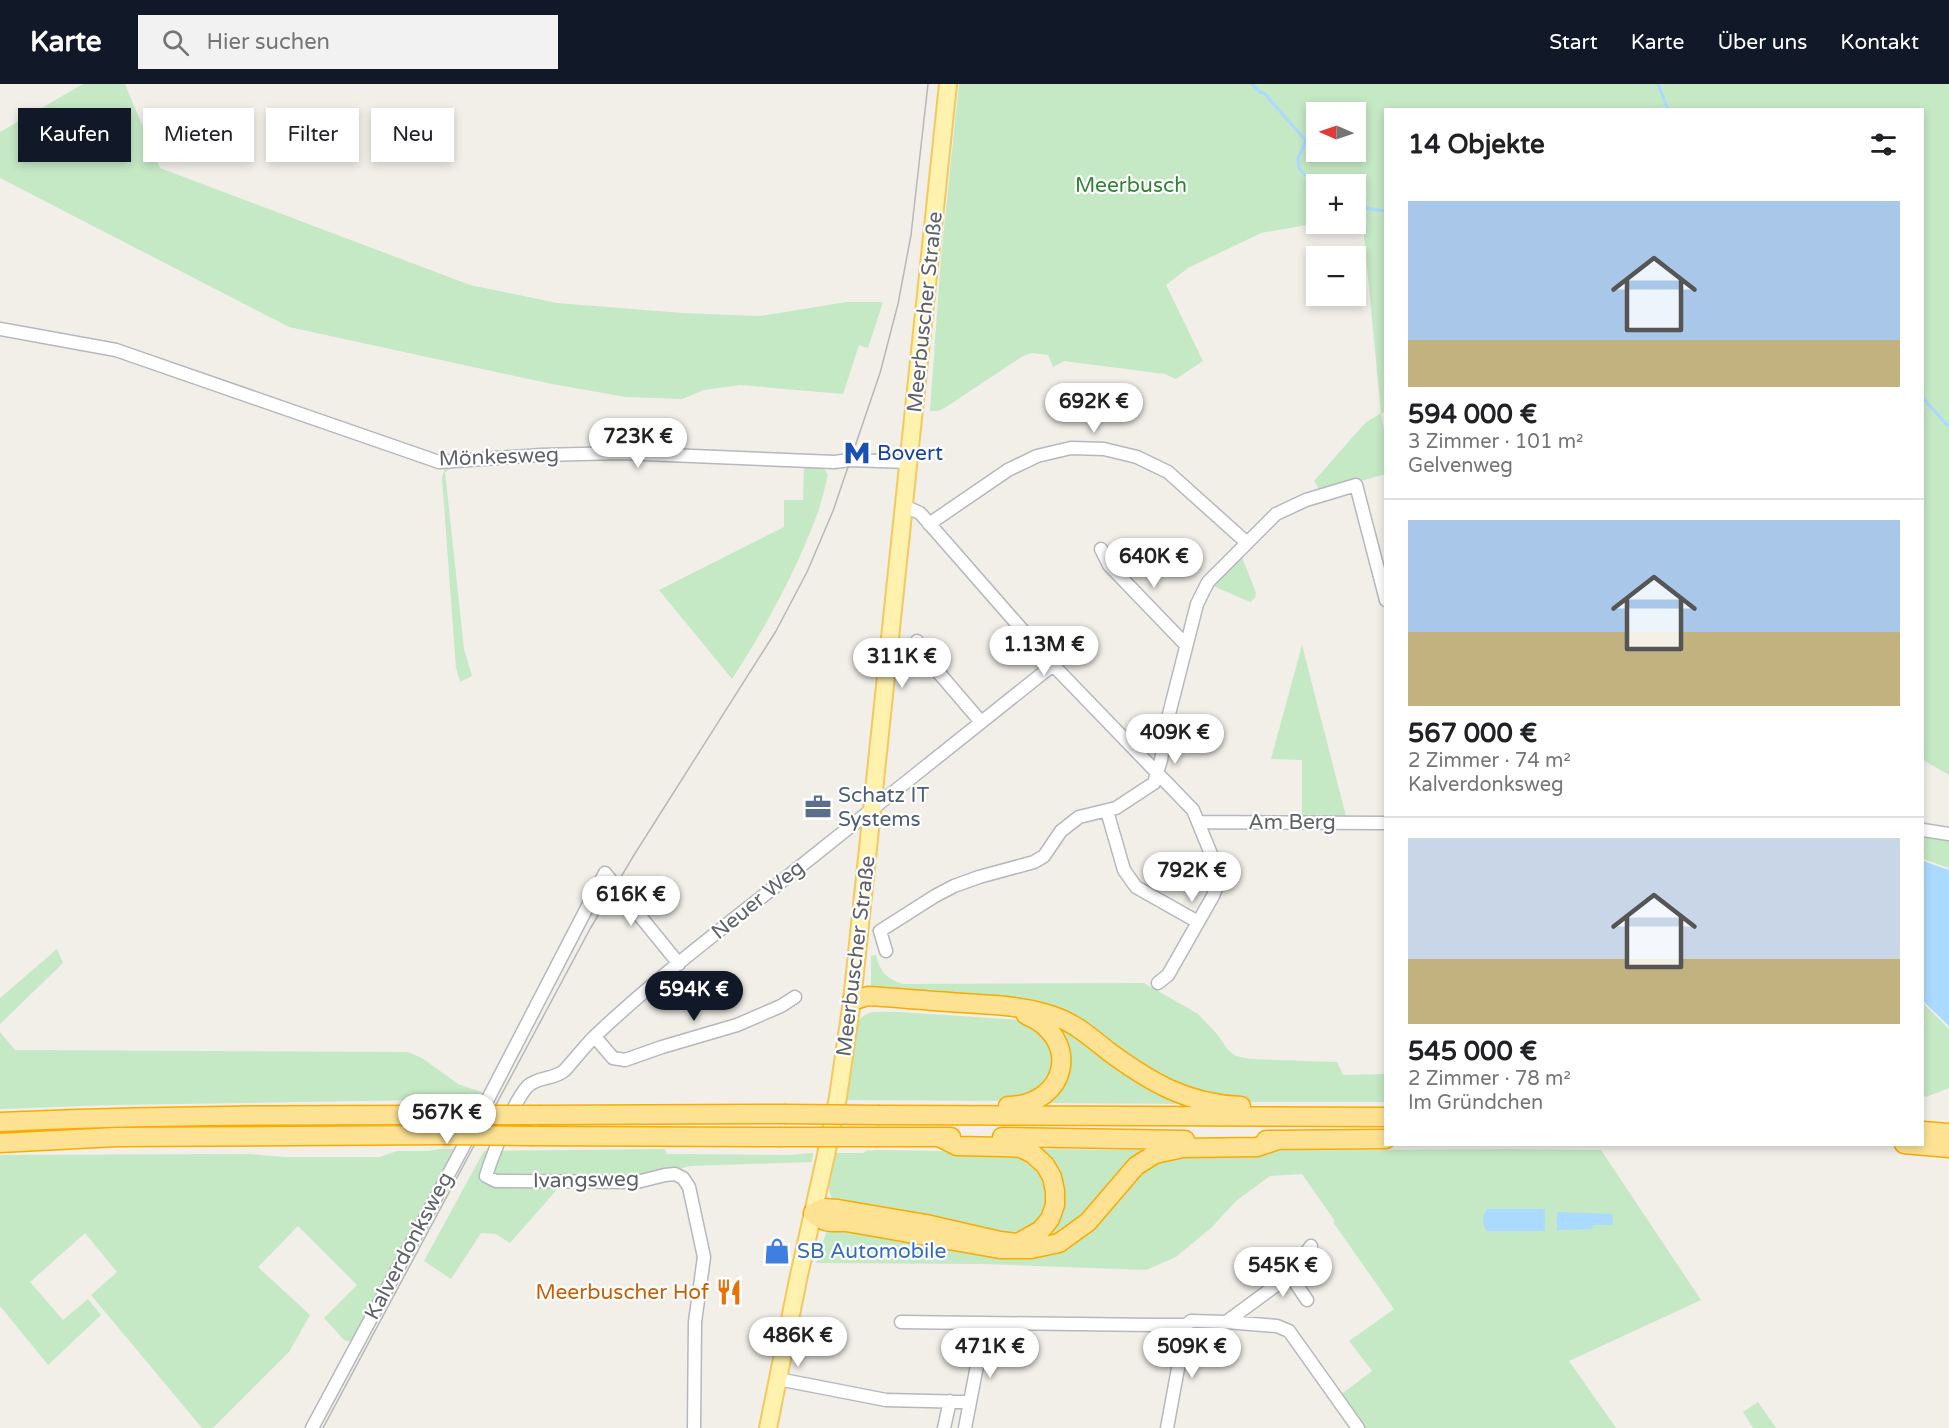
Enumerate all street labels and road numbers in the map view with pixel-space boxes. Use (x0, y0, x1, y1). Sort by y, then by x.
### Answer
street label: Meerbuscher Straße (902, 210, 948, 414)
street label: Mönkesweg (438, 442, 560, 472)
street label: Am Berg (1248, 810, 1336, 835)
street label: Meerbuscher Straße (831, 854, 881, 1058)
street label: Neuer Weg (707, 855, 809, 945)
street label: Ivangsweg (533, 1167, 639, 1193)
street label: Kalverdonksweg (360, 1168, 458, 1324)

